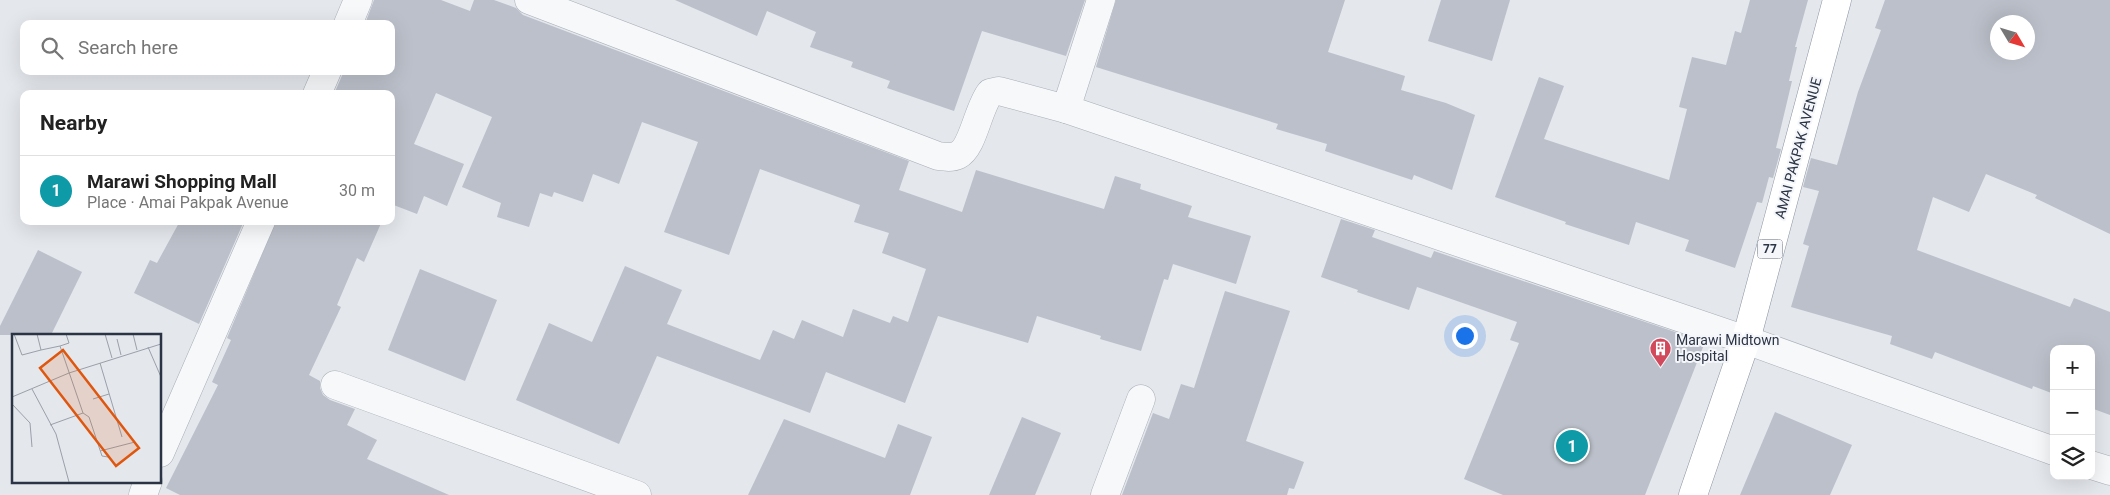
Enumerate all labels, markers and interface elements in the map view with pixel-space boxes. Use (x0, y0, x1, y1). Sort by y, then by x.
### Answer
north arrow (1990, 15, 2035, 60)
search box (20, 20, 395, 75)
icon: search (38, 34, 66, 62)
text: Search here (78, 36, 178, 59)
street label: AMAI PAKPAK AVENUE (1771, 76, 1825, 220)
text: Nearby (40, 111, 107, 135)
text: Marawi Shopping Mall (87, 170, 277, 193)
text: 1 (51, 181, 61, 200)
text: 30 m (339, 181, 375, 200)
text: Place · Amai Pakpak Avenue (87, 193, 289, 212)
road number: 77 (1758, 240, 1782, 258)
your location (1452, 323, 1478, 349)
place label: Marawi Midtown Hospital (1676, 332, 1780, 364)
inset map (12, 334, 161, 482)
building icon: Marawi Midtown Hospital (1648, 336, 1672, 367)
map controls (2050, 345, 2095, 480)
button: + (2050, 345, 2095, 390)
button: − (2050, 390, 2095, 435)
pin: 1 (1556, 427, 1588, 465)
button: layers (2050, 435, 2095, 480)

